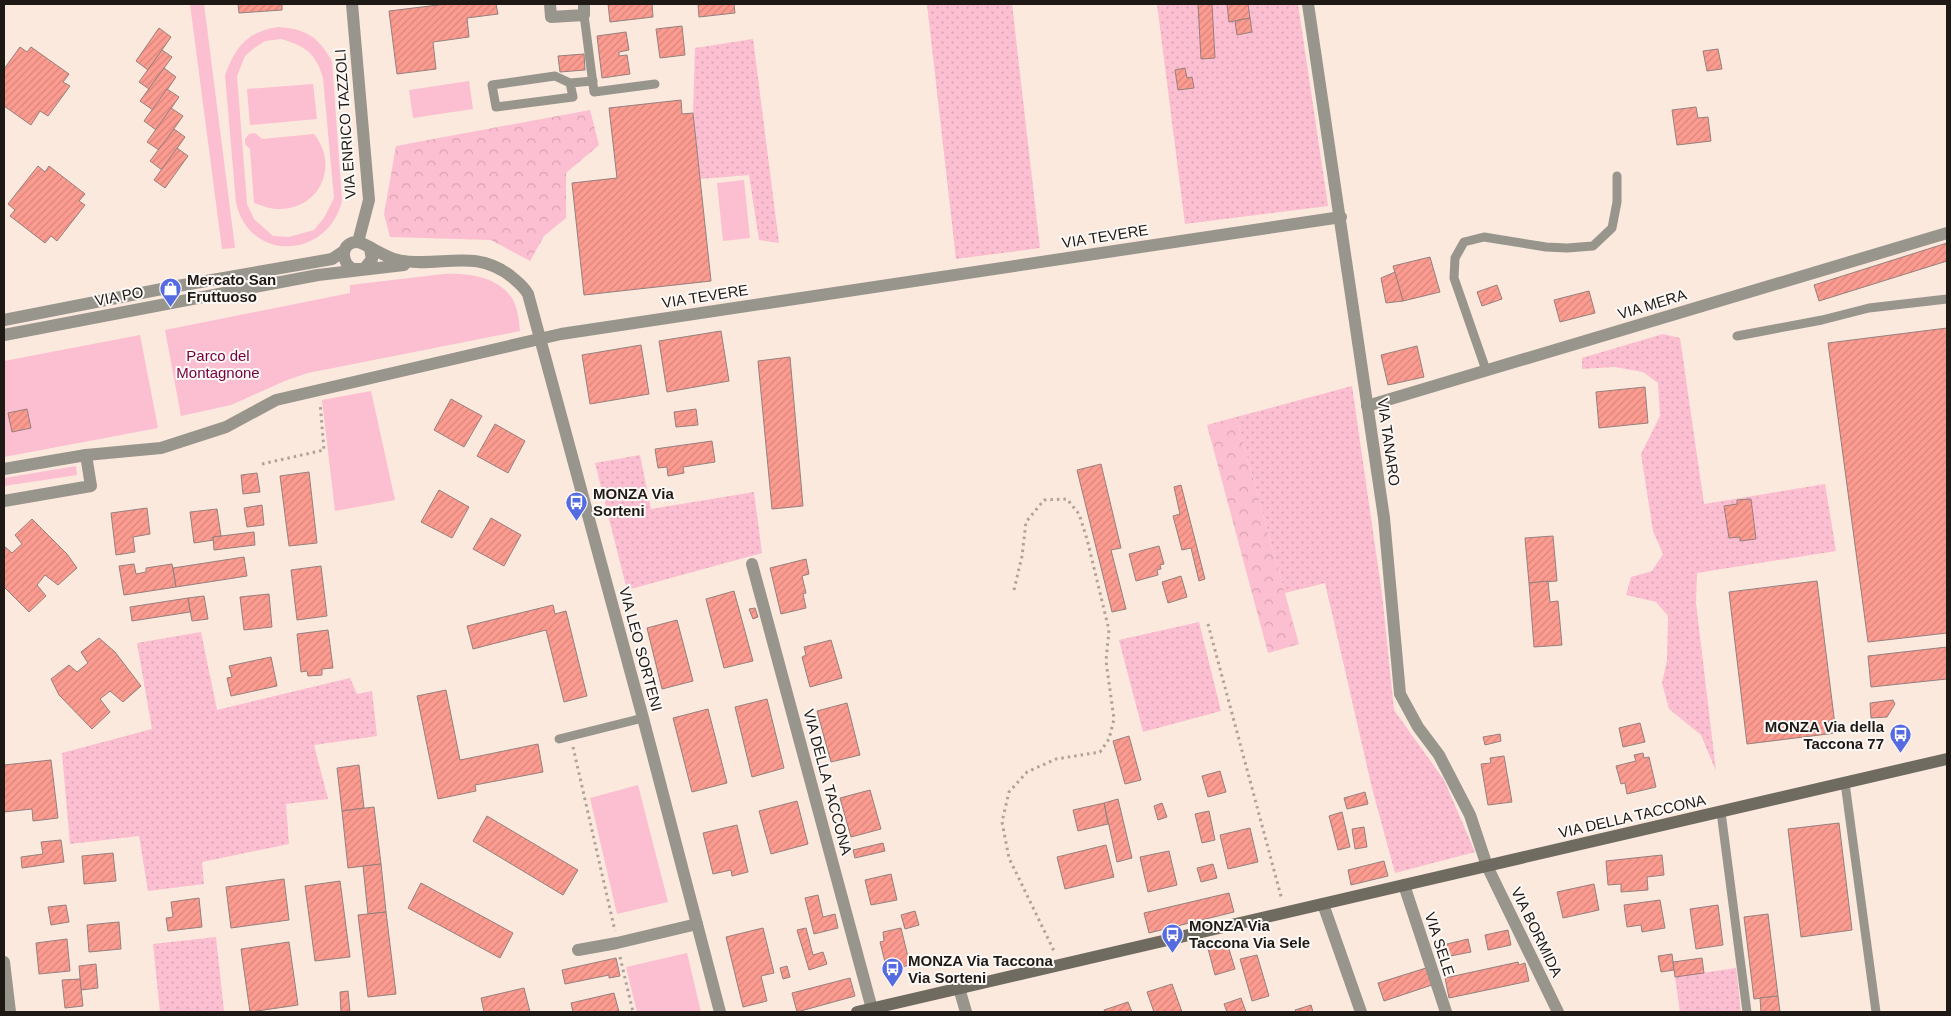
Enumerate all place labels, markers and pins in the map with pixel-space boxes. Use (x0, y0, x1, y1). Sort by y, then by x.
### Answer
place label: Mercato San Fruttuoso (187, 271, 276, 305)
shop icon: Mercato San Fruttuoso (159, 276, 183, 307)
place label: MONZA Via Sorteni (593, 485, 675, 519)
bus stop icon: MONZA Via Sorteni (565, 490, 589, 521)
place label: MONZA Via della Taccona 77 (1765, 718, 1885, 752)
bus stop icon: MONZA Via della Taccona 77 (1888, 723, 1912, 754)
place label: MONZA Via Taccona Via Sele (1189, 917, 1310, 951)
bus stop icon: MONZA Via Taccona Via Sele (1161, 922, 1185, 953)
place label: MONZA Via Taccona Via Sorteni (908, 952, 1053, 986)
bus stop icon: MONZA Via Taccona Via Sorteni (880, 957, 904, 988)

